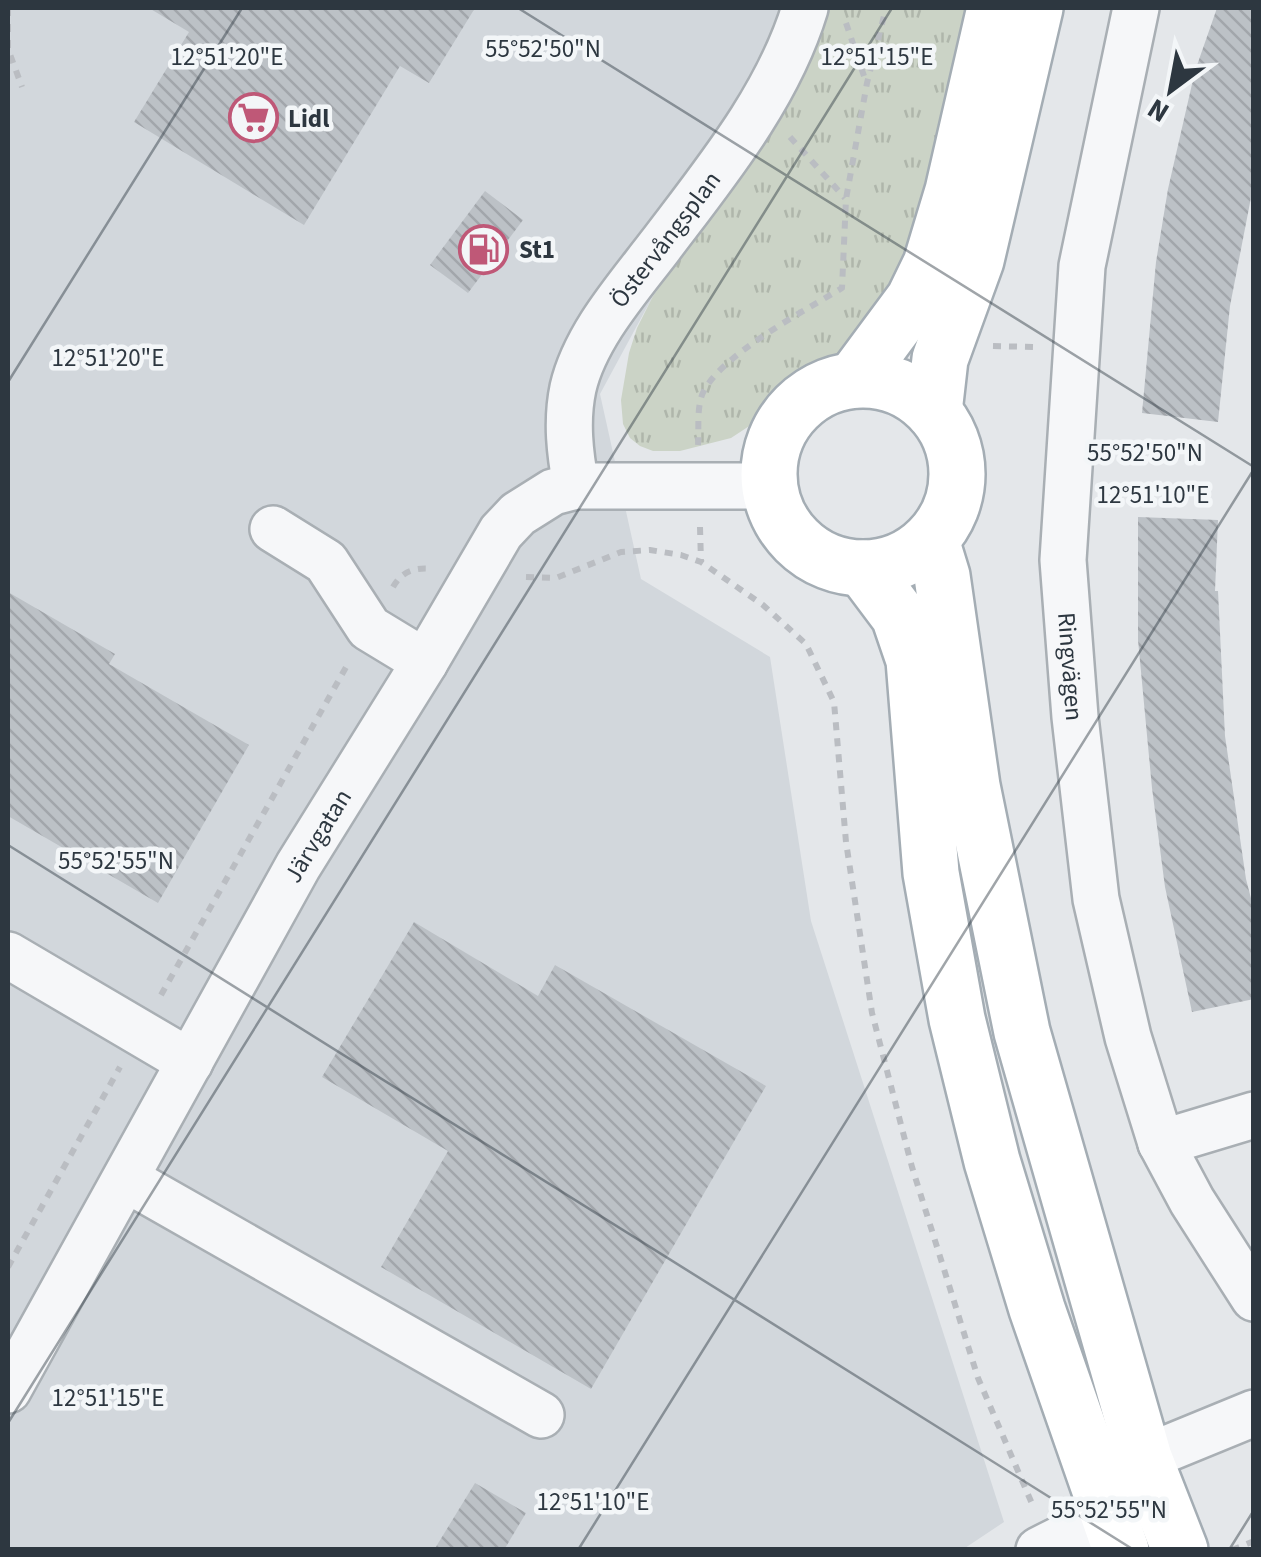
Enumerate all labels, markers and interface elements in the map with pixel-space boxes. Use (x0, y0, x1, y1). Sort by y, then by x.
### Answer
text: 55°52'50"N (485, 31, 601, 67)
text: 12°51'20"E (171, 39, 283, 75)
text: 12°51'15"E (821, 39, 933, 75)
north arrow (1121, 40, 1221, 140)
text: N (1140, 88, 1177, 132)
supermarket icon: Lidl (227, 92, 279, 144)
place label: Lidl (288, 101, 329, 137)
street label: Östervångsplan (602, 164, 730, 315)
fuel station icon: St1 (458, 223, 510, 275)
place label: St1 (519, 232, 555, 268)
text: 12°51'20"E (52, 340, 164, 376)
text: 55°52'50"N (1087, 435, 1203, 471)
text: 12°51'10"E (1097, 477, 1209, 513)
street label: Ringvägen (1048, 611, 1092, 722)
street label: Järvgatan (275, 782, 361, 889)
text: 55°52'55"N (58, 843, 174, 879)
text: 12°51'15"E (52, 1380, 164, 1416)
text: 12°51'10"E (537, 1484, 649, 1520)
text: 55°52'55"N (1051, 1492, 1167, 1528)

